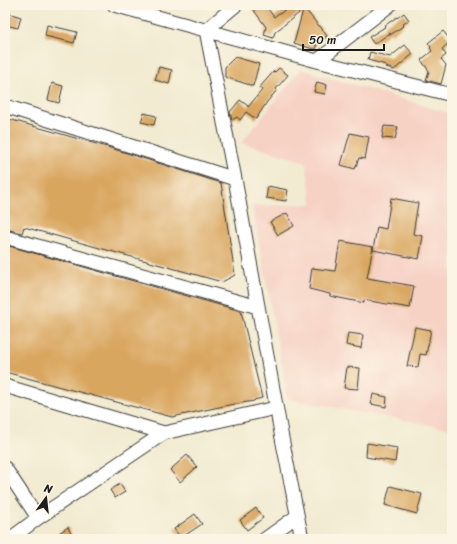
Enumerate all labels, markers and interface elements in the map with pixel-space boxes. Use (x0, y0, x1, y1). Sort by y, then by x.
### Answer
scale bar (303, 26, 384, 52)
text: 50 m (309, 29, 336, 51)
north arrow (26, 478, 66, 518)
text: N (41, 478, 55, 499)

